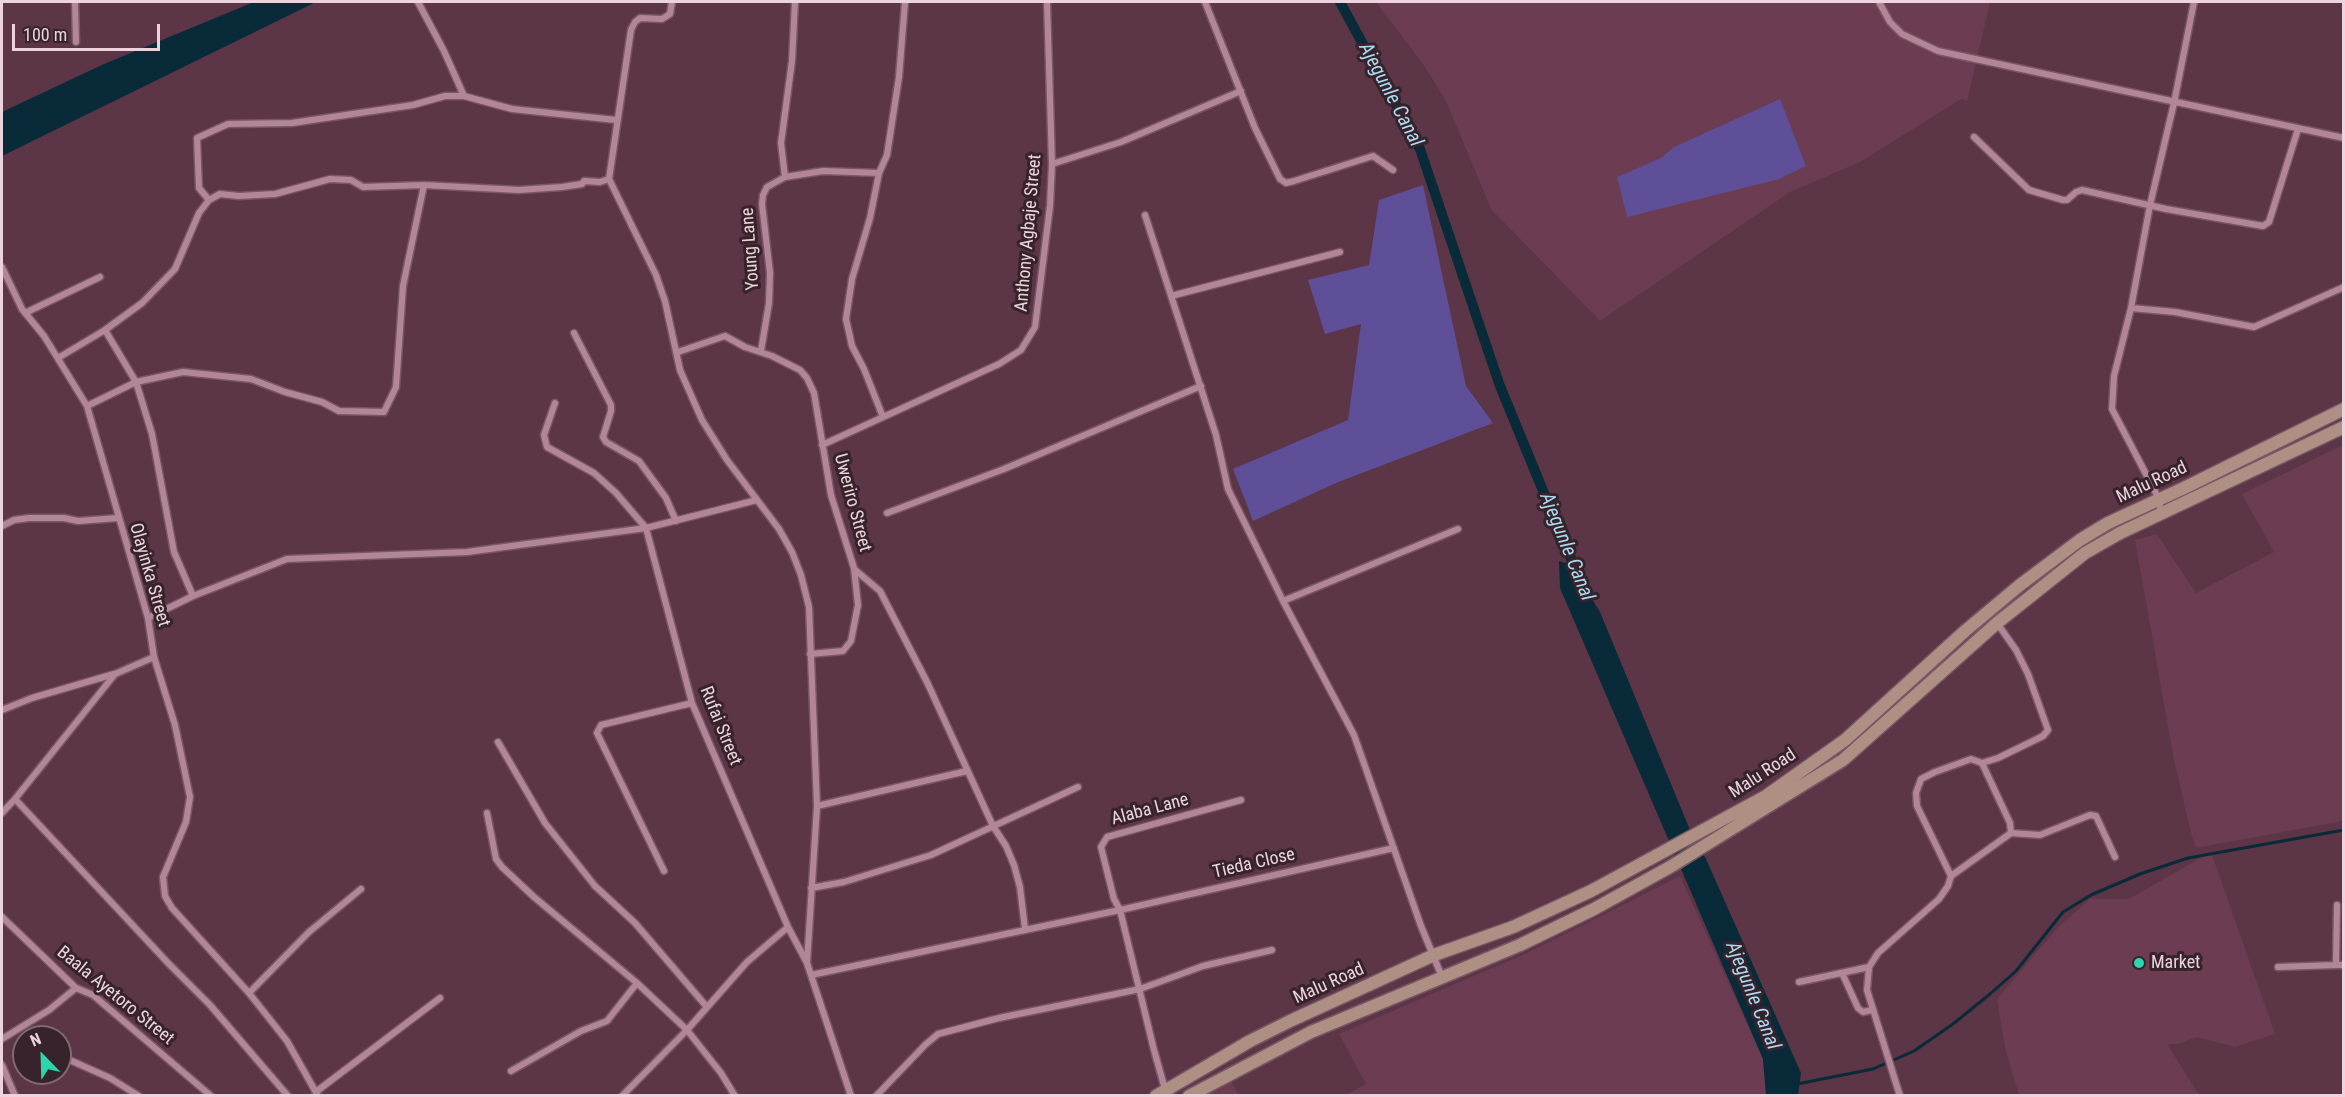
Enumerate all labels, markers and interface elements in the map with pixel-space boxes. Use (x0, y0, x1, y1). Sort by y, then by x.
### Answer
scale bar (15, 12, 164, 50)
text: 100 m (23, 24, 67, 45)
water label: Ajegunle Canal (1353, 39, 1427, 151)
street label: Anthony Agbaje Street (1011, 153, 1047, 313)
street label: Young Lane (737, 207, 765, 291)
street label: Uweriro Street (829, 452, 875, 554)
street label: Malu Road (2113, 457, 2191, 509)
water label: Ajegunle Canal (1533, 489, 1599, 605)
street label: Olayinka Street (124, 521, 174, 629)
street label: Rufai Street (694, 683, 746, 769)
street label: Malu Road (1726, 744, 1800, 804)
street label: Alaba Lane (1109, 789, 1191, 831)
street label: Tieda Close (1211, 844, 1297, 884)
water label: Ajegunle Canal (1719, 938, 1785, 1054)
street label: Baala Ayetoro Street (52, 942, 178, 1050)
place label: Market (2151, 952, 2200, 974)
marker: Market (2132, 956, 2146, 970)
street label: Malu Road (1290, 959, 1368, 1009)
north arrow (12, 1025, 72, 1085)
text: N (27, 1029, 44, 1050)

